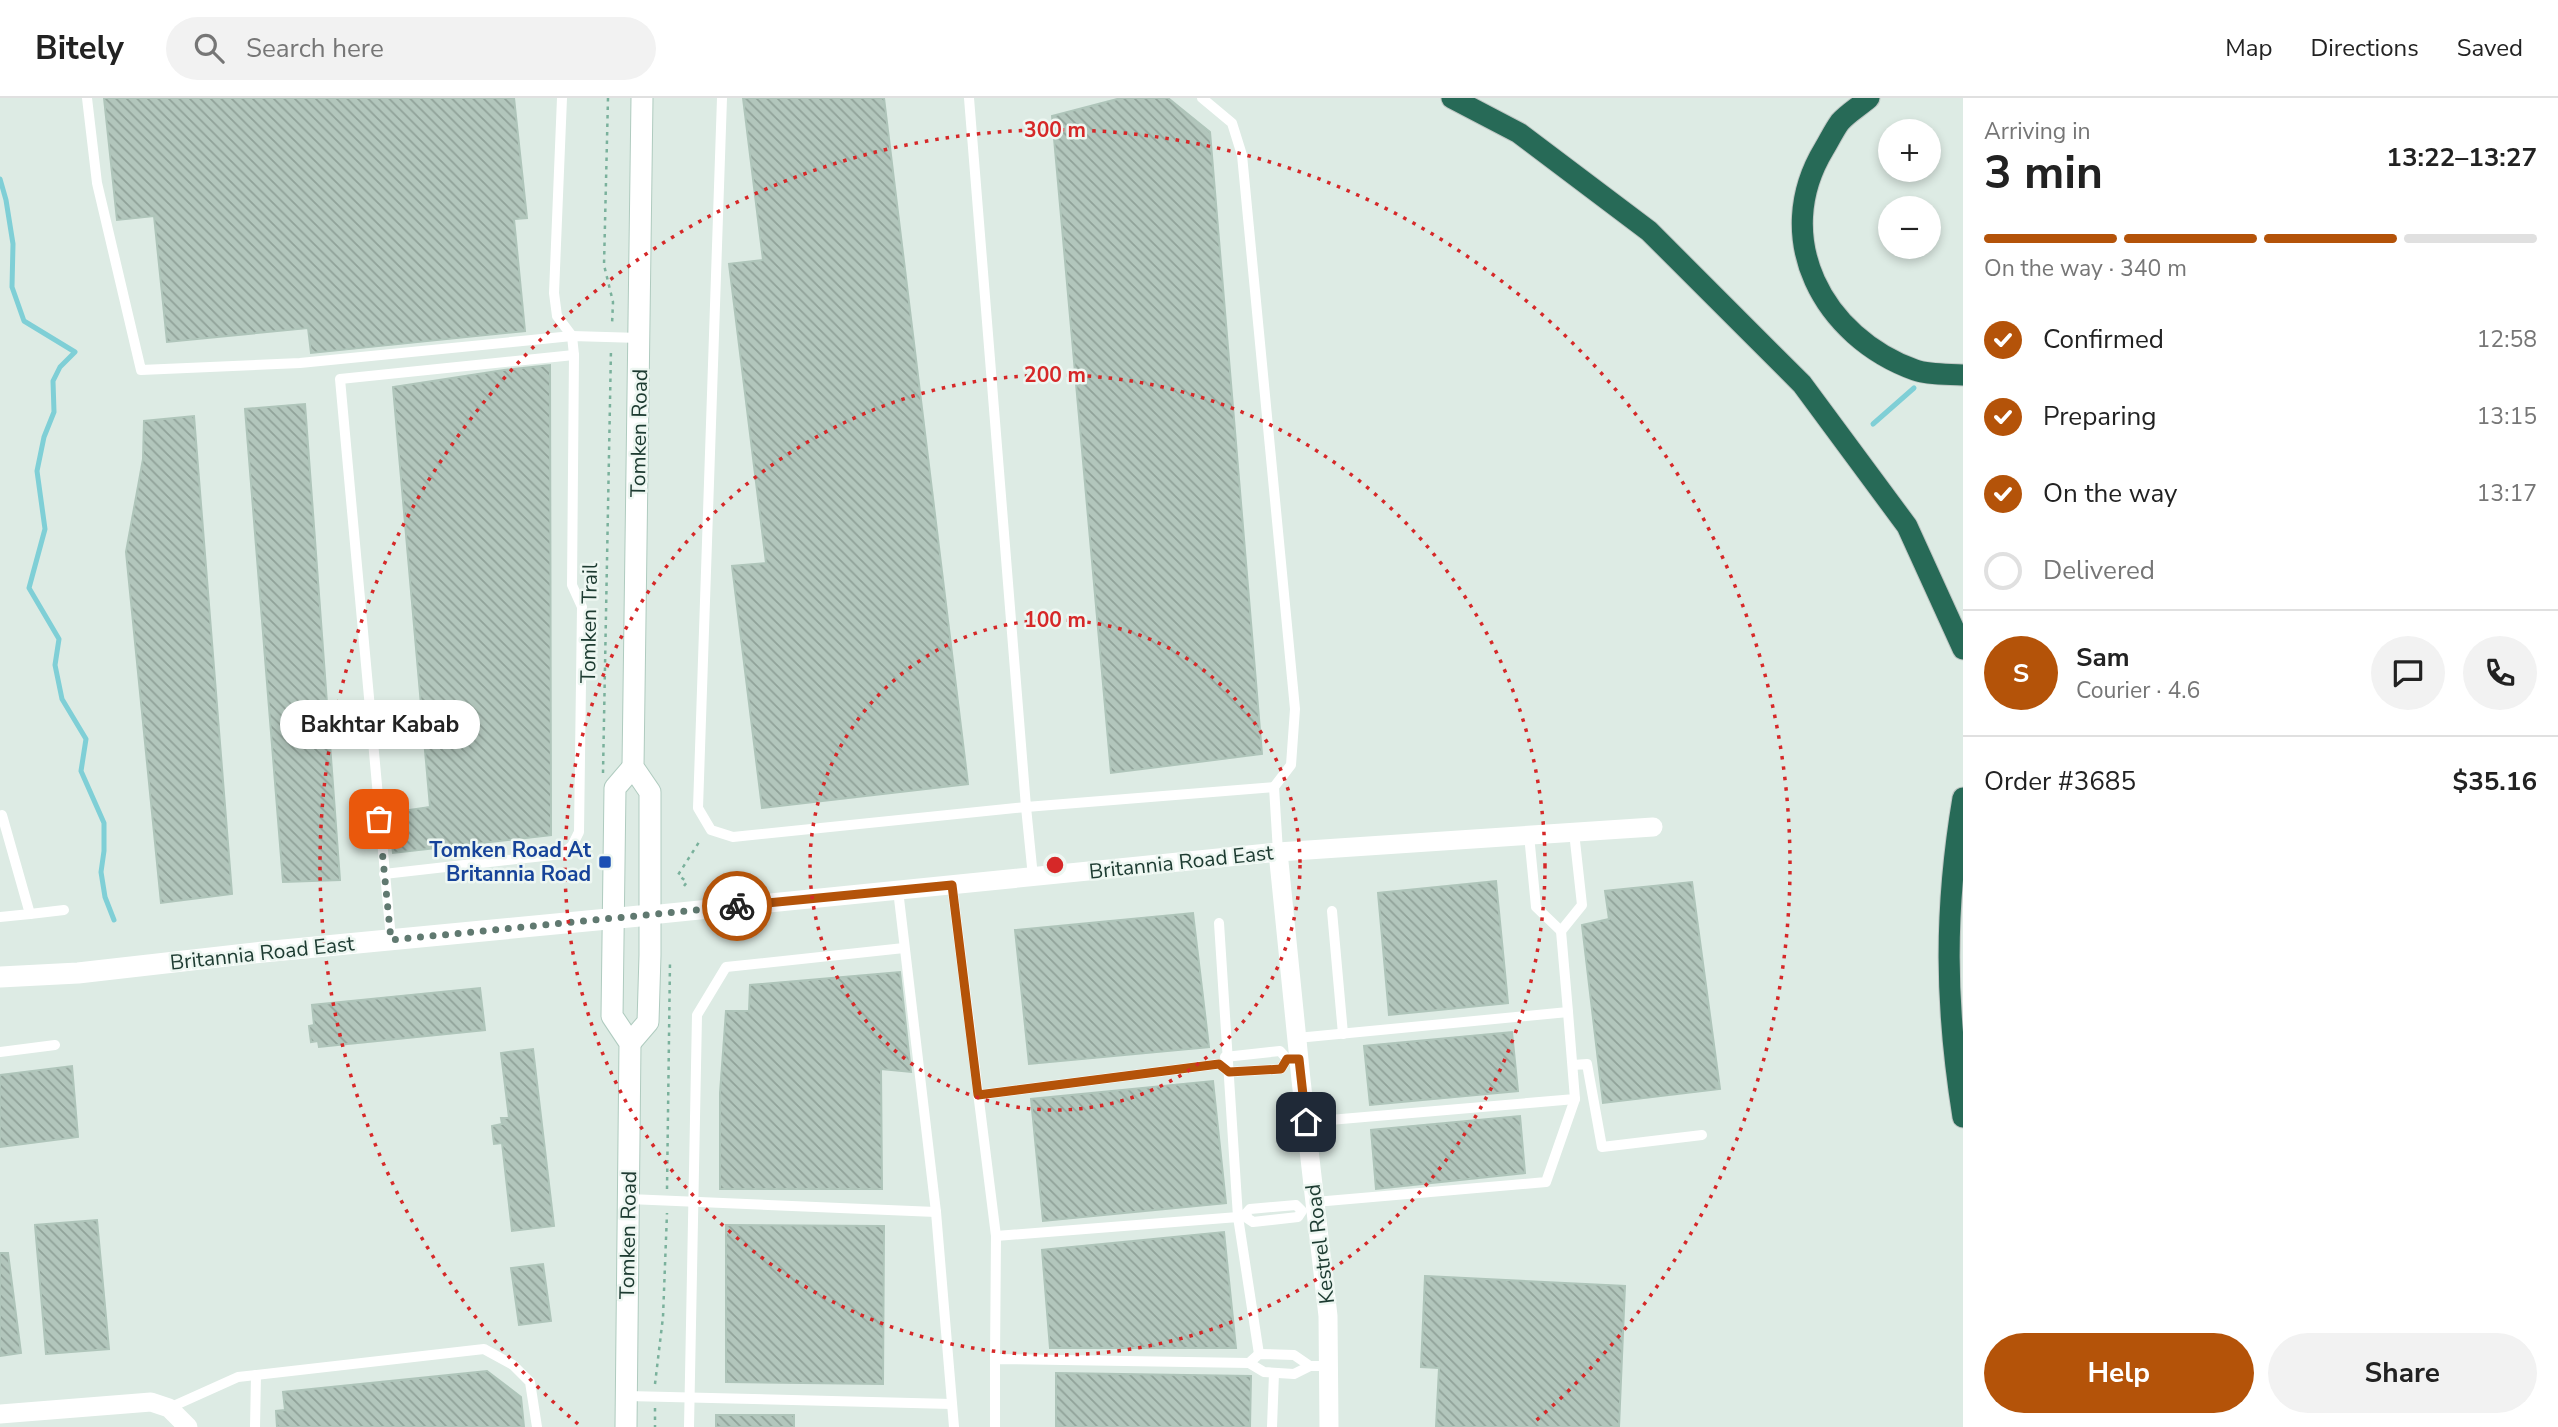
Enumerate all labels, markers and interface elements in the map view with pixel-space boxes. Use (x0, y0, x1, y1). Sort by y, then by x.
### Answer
search box (166, 17, 656, 80)
text: Bitely (35, 26, 124, 71)
icon: search (190, 29, 228, 67)
text: Search here (246, 31, 384, 66)
text: Map (2225, 32, 2272, 64)
text: Directions (2310, 32, 2419, 64)
text: Saved (2457, 32, 2523, 64)
text: 300 m (1024, 116, 1086, 144)
text: Arriving in (1984, 116, 2091, 147)
map controls (1878, 119, 1941, 259)
button: + (1878, 119, 1941, 182)
text: 13:22–13:27 (2386, 140, 2537, 175)
text: 3 min (1984, 141, 2103, 204)
button: − (1878, 196, 1941, 259)
text: On the way · 340 m (1984, 253, 2187, 284)
icon: check (1984, 321, 2022, 359)
text: Confirmed (2043, 322, 2164, 357)
text: 12:58 (2477, 324, 2537, 355)
text: 200 m (1024, 361, 1086, 389)
street label: Tomken Road (624, 369, 654, 497)
icon: check (1984, 398, 2022, 436)
text: Preparing (2043, 399, 2156, 434)
text: 13:15 (2477, 401, 2537, 432)
icon: check (1984, 475, 2022, 513)
text: On the way (2043, 476, 2177, 511)
text: 13:17 (2477, 478, 2537, 509)
text: Delivered (2043, 553, 2155, 588)
street label: Tomken Trail (574, 562, 604, 683)
text: 100 m (1024, 606, 1086, 634)
button: chat (2371, 636, 2445, 710)
button: phone (2463, 636, 2537, 710)
text: Sam (2076, 640, 2129, 675)
text: S (2013, 656, 2029, 691)
text: Courier · 4.6 (2076, 675, 2200, 706)
callout: Bakhtar Kabab (279, 700, 479, 749)
text: Bakhtar Kabab (301, 709, 459, 740)
text: Order #3685 (1984, 764, 2136, 799)
text: $35.16 (2453, 764, 2537, 799)
pin (349, 789, 409, 849)
icon: bag (360, 800, 398, 838)
place label: Tomken Road At Britannia Road (429, 836, 592, 888)
street label: Britannia Road East (1087, 838, 1275, 886)
centre of rings (1043, 853, 1067, 877)
marker: Tomken Road At Britannia Road (597, 854, 613, 870)
courier (702, 871, 772, 941)
icon: bike (718, 887, 756, 925)
street label: Britannia Road East (168, 929, 356, 977)
pin (1276, 1092, 1336, 1152)
icon: home (1287, 1103, 1325, 1141)
street label: Tomken Road (613, 1171, 643, 1299)
street label: Kestrel Road (1299, 1183, 1341, 1305)
button: Help (1984, 1333, 2254, 1413)
button: Share (2268, 1333, 2537, 1413)

